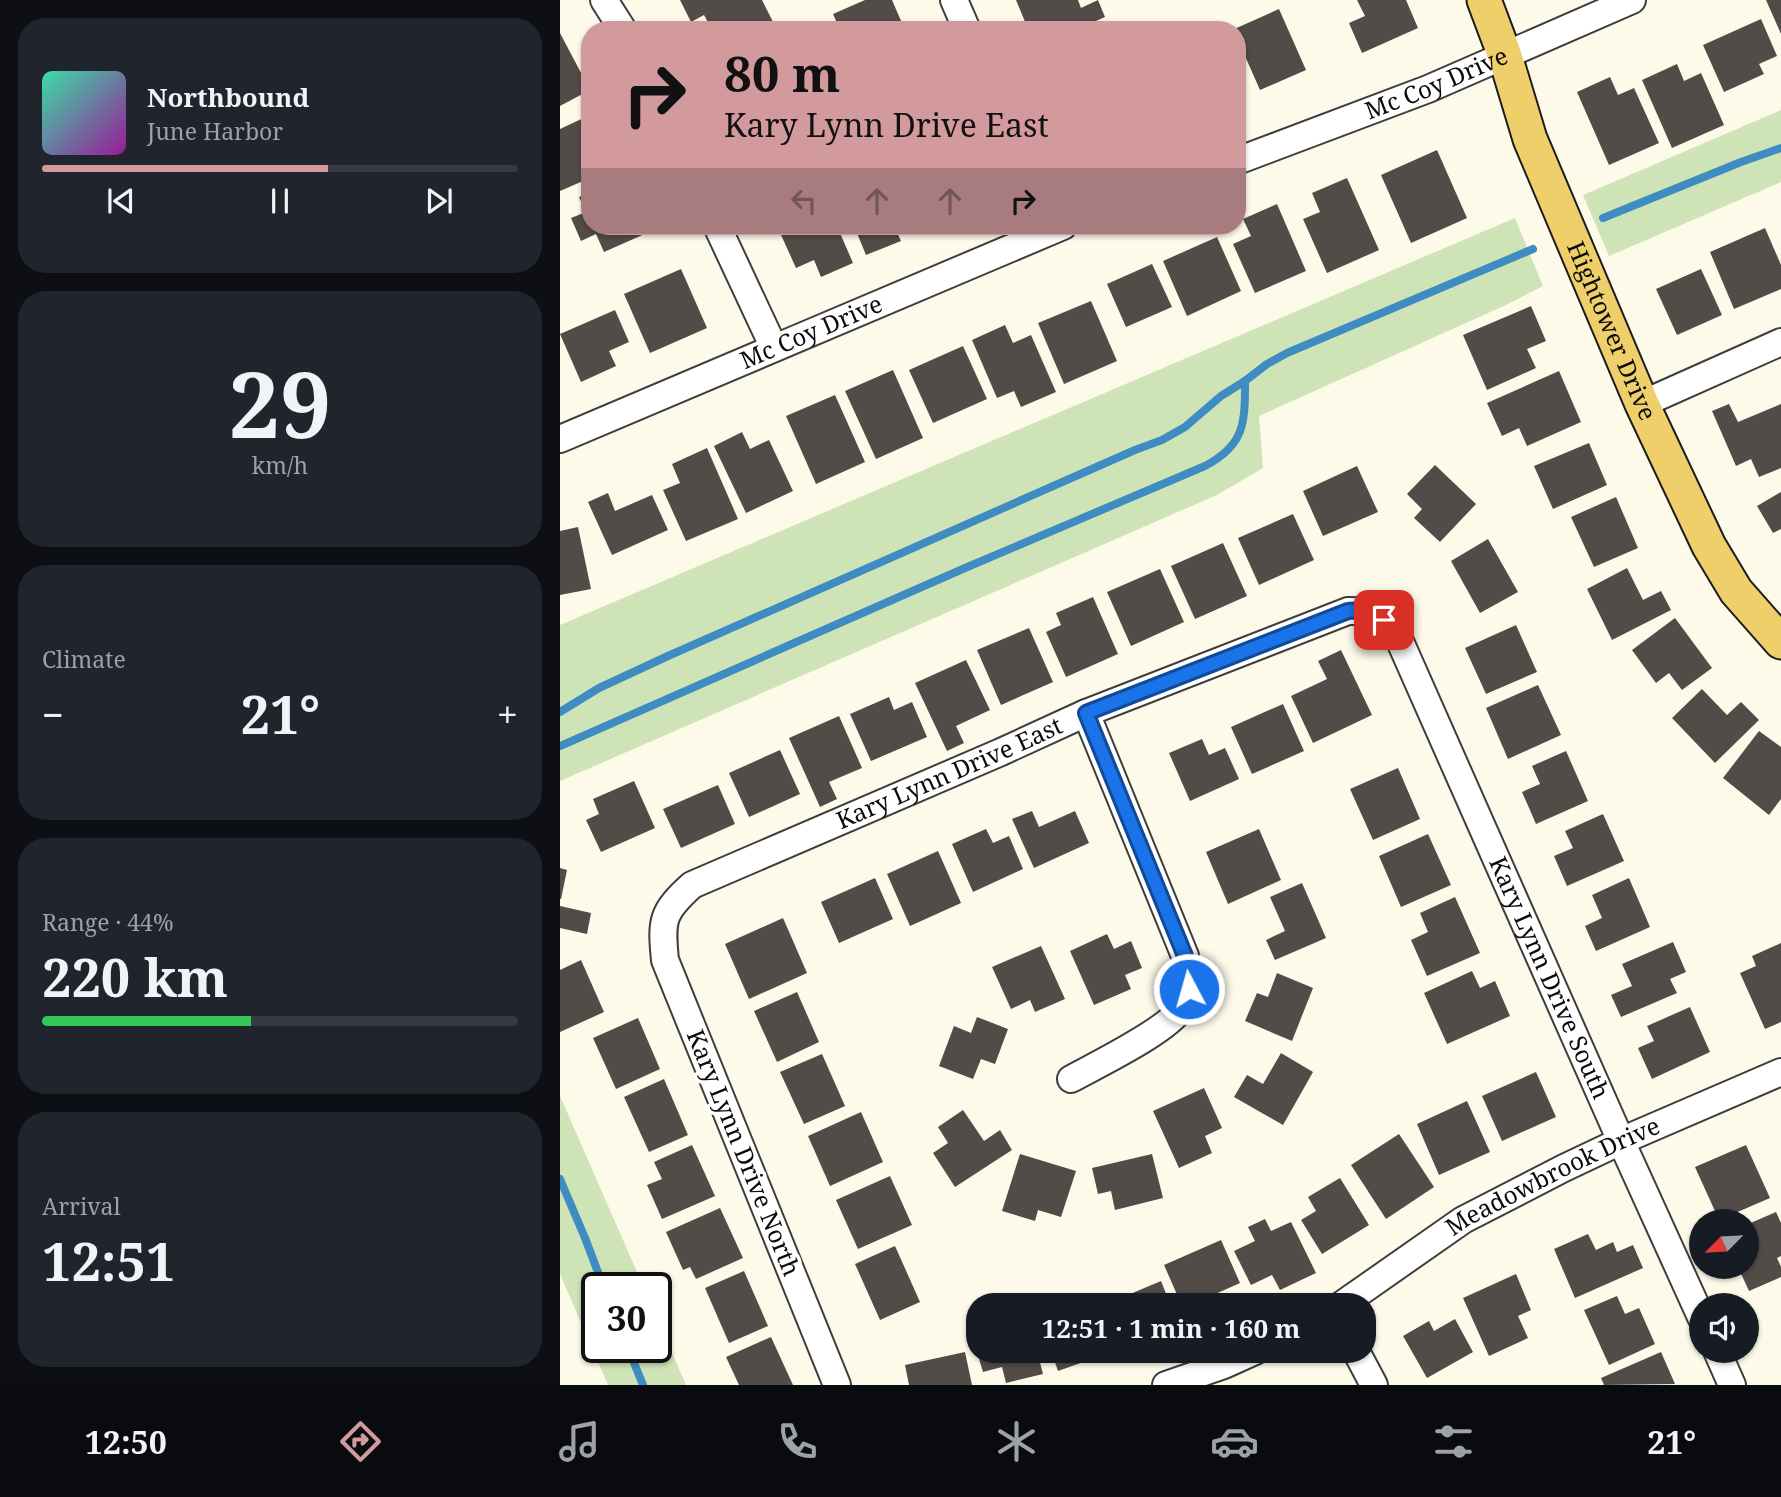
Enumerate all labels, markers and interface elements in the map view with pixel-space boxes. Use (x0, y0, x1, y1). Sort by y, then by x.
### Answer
street label: Mc Coy Drive (1360, 38, 1513, 126)
text: 80 m (724, 40, 840, 106)
icon: right (609, 49, 700, 140)
text: Northbound (147, 79, 309, 115)
text: Kary Lynn Drive East (724, 103, 1049, 146)
text: June Harbor (147, 115, 283, 147)
icon: previous (102, 182, 140, 220)
icon: pause (261, 182, 299, 220)
icon: next (420, 182, 458, 220)
icon: left (785, 182, 823, 220)
icon: ahead (858, 182, 896, 220)
icon: ahead (931, 182, 969, 220)
icon: right (1004, 182, 1042, 220)
street label: Hightower Drive (1560, 236, 1665, 425)
street label: Mc Coy Drive (735, 286, 887, 376)
text: 29 (229, 341, 331, 465)
text: km/h (252, 449, 308, 481)
pin (1354, 590, 1414, 650)
icon: arrive (1365, 601, 1403, 639)
text: Climate (42, 643, 126, 675)
text: 21° (241, 678, 320, 749)
text: − (42, 688, 64, 740)
text: + (497, 688, 518, 740)
street label: Kary Lynn Drive East (831, 708, 1067, 836)
street label: Kary Lynn Drive South (1482, 851, 1618, 1104)
text: Range · 44% (42, 906, 174, 938)
text: 220 km (42, 941, 228, 1012)
position arrow (1152, 952, 1226, 1026)
street label: Kary Lynn Drive North (680, 1024, 809, 1281)
street label: Meadowbrook Drive (1438, 1108, 1665, 1243)
text: Arrival (42, 1190, 121, 1222)
north arrow (1689, 1209, 1759, 1279)
map controls (1689, 1209, 1759, 1363)
text: 12:51 (42, 1225, 175, 1296)
speed limit sign: 30 (581, 1272, 672, 1363)
button: sound (1689, 1293, 1759, 1363)
text: 12:51 · 1 min · 160 m (1041, 1310, 1301, 1346)
icon: directions (336, 1417, 385, 1466)
icon: music (555, 1417, 604, 1466)
icon: phone (773, 1417, 822, 1466)
icon: climate (992, 1417, 1041, 1466)
icon: car (1210, 1417, 1259, 1466)
icon: filters (1429, 1417, 1478, 1466)
text: 12:50 (85, 1420, 167, 1463)
text: 21° (1647, 1420, 1696, 1463)

